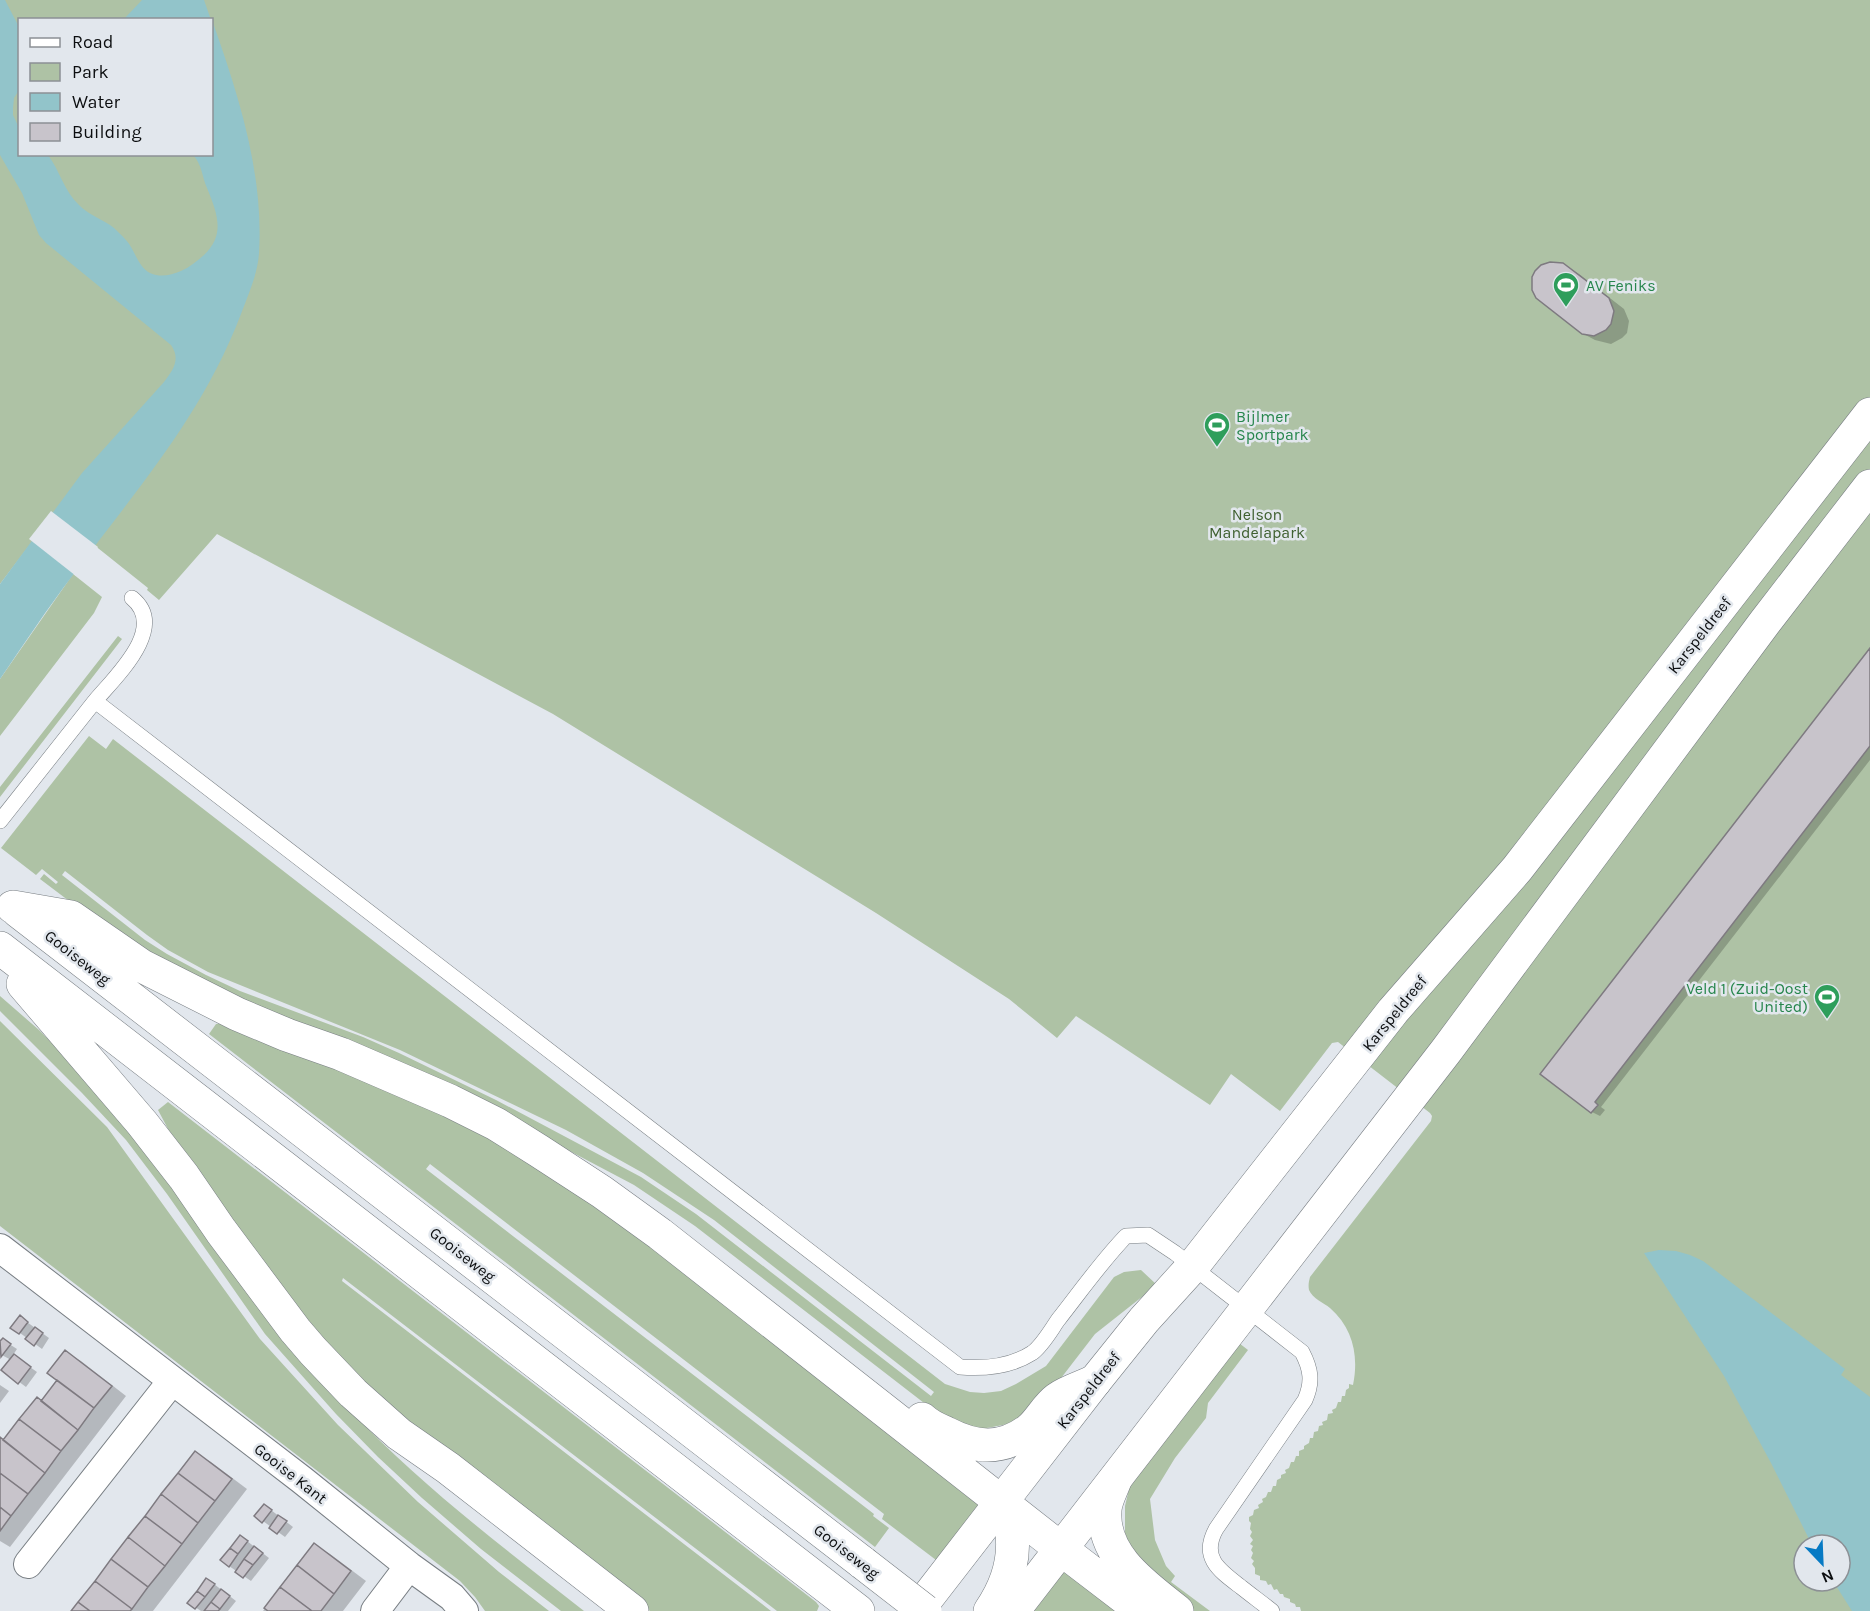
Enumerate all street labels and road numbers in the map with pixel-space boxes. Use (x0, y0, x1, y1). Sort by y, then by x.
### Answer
street label: Karspeldreef (1664, 593, 1735, 677)
street label: Gooiseweg (41, 926, 114, 989)
street label: Karspeldreef (1358, 971, 1431, 1055)
street label: Gooiseweg (426, 1223, 499, 1286)
street label: Karspeldreef (1053, 1348, 1124, 1432)
street label: Gooise Kant (250, 1439, 331, 1508)
street label: Gooiseweg (810, 1520, 883, 1583)

